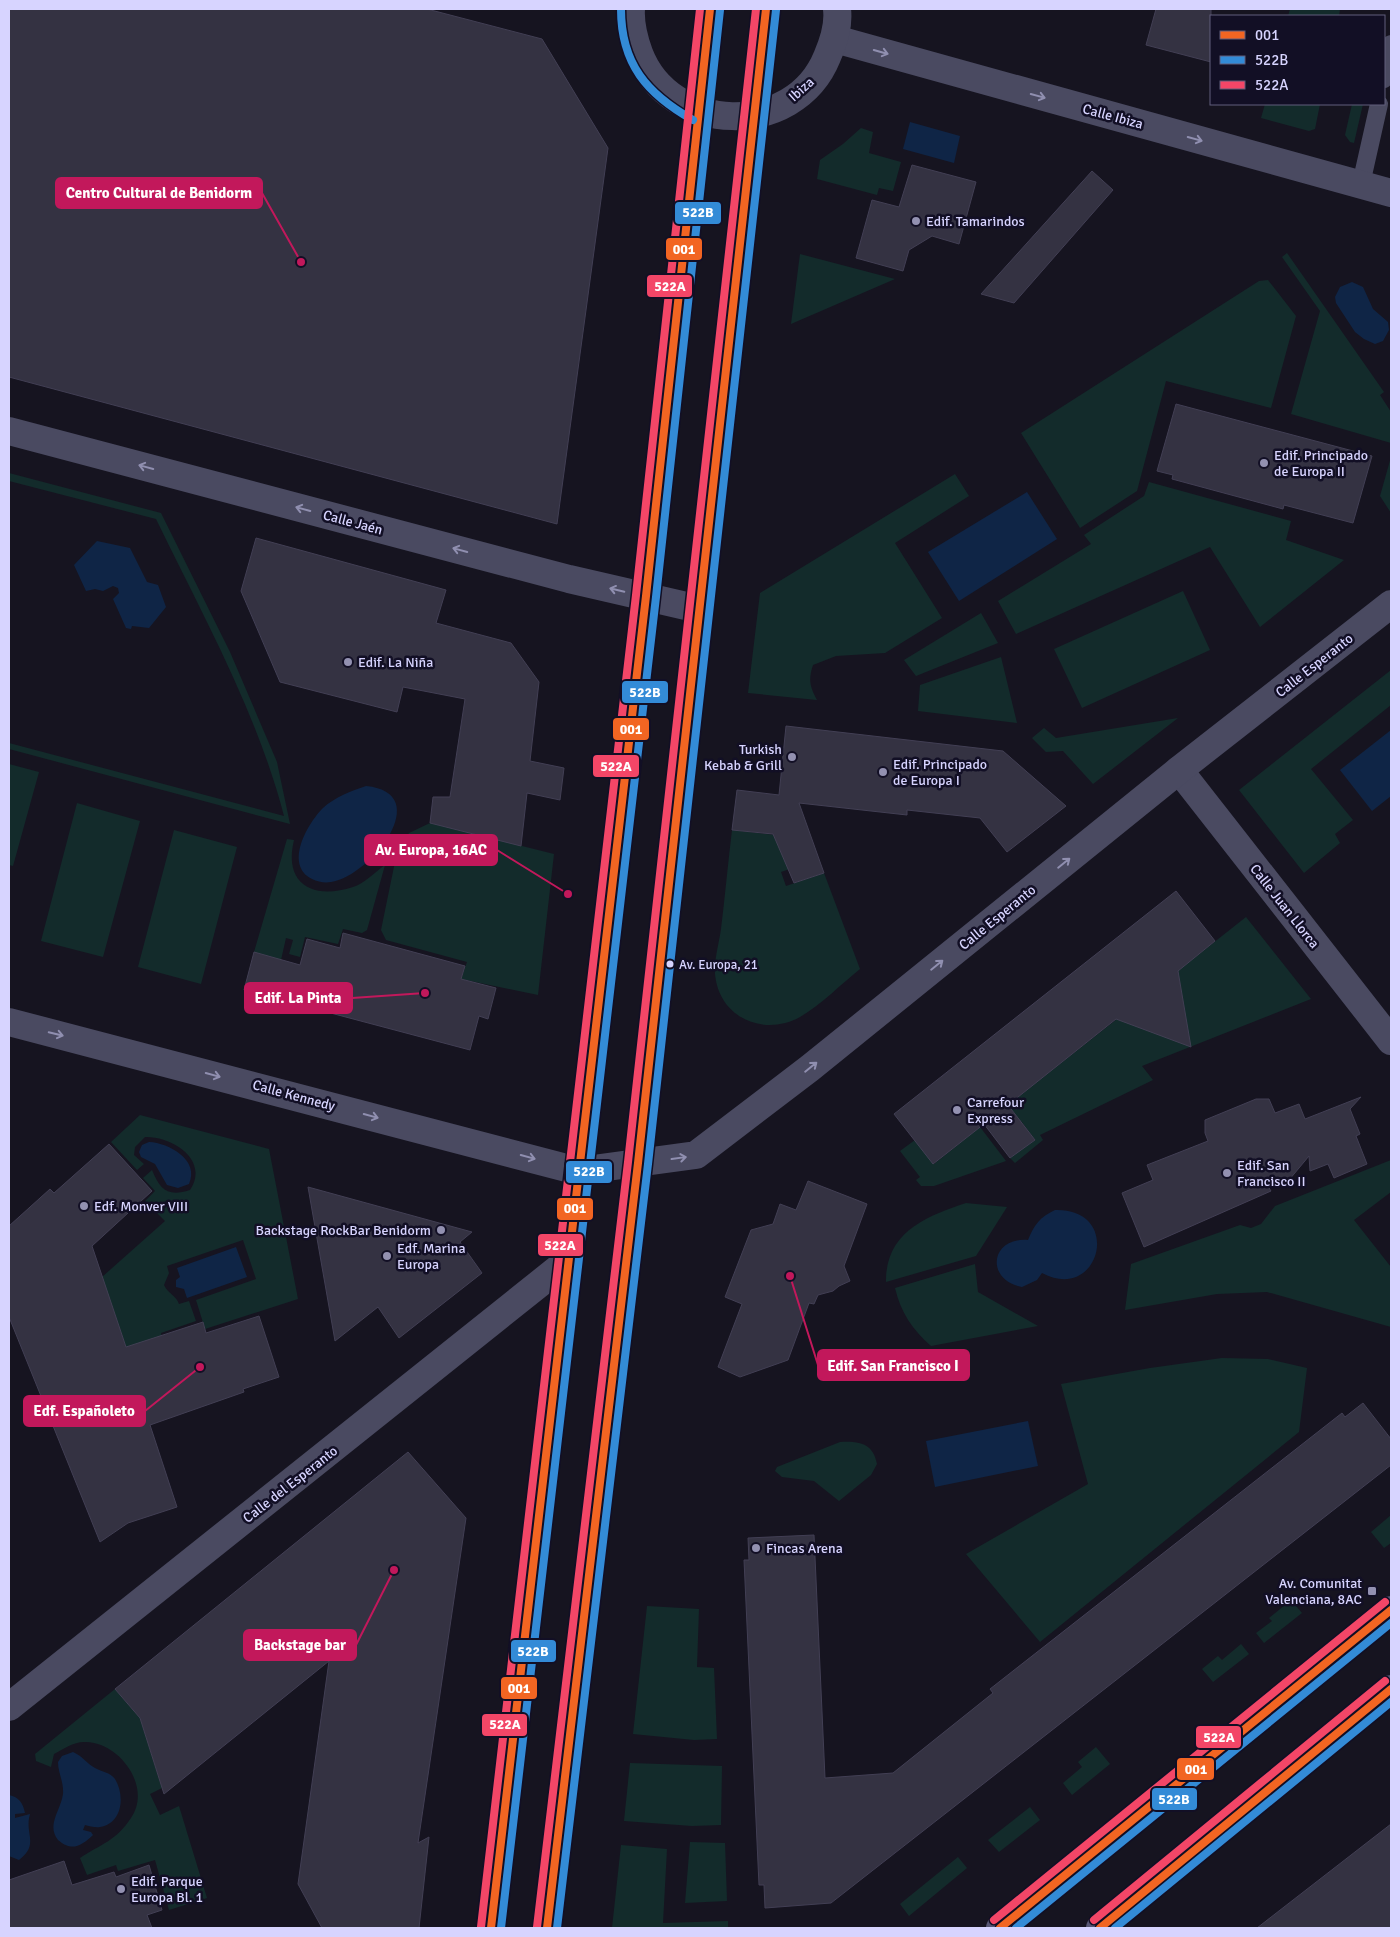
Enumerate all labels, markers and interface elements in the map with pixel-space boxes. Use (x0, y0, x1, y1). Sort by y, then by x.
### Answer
legend (1210, 15, 1385, 105)
text: 001 (1255, 26, 1279, 44)
one-way arrow (873, 48, 889, 58)
text: 522B (1255, 51, 1288, 69)
street label: Ibiza (785, 73, 818, 105)
text: 522A (1255, 76, 1288, 94)
one-way arrow (1030, 91, 1046, 101)
street label: Calle Ibiza (1081, 100, 1145, 133)
one-way arrow (1186, 135, 1202, 144)
callout: Centro Cultural de Benidorm (56, 178, 262, 208)
text: Centro Cultural de Benidorm (66, 184, 252, 202)
line badge: 522B (674, 201, 722, 225)
text: 522B (682, 204, 714, 221)
place label: Edif. Tamarindos (926, 213, 1025, 230)
marker: Edif. Tamarindos (910, 215, 922, 227)
line badge: 001 (665, 237, 703, 261)
text: 001 (673, 241, 696, 258)
line badge: 522A (646, 274, 693, 298)
text: 522A (654, 278, 686, 295)
place label: Edif. Principado de Europa II (1274, 447, 1368, 480)
marker: Edif. Principado de Europa II (1258, 457, 1270, 469)
one-way arrow (138, 462, 154, 471)
one-way arrow (295, 503, 311, 513)
street label: Calle Jaén (321, 506, 385, 539)
one-way arrow (452, 545, 468, 554)
one-way arrow (610, 585, 626, 594)
street label: Calle Esperanto (1272, 630, 1356, 701)
place label: Edif. La Niña (358, 654, 433, 671)
marker: Edif. La Niña (342, 656, 354, 668)
line badge: 522B (621, 680, 669, 704)
text: 522B (629, 684, 661, 701)
line badge: 001 (612, 717, 650, 741)
text: 001 (620, 721, 643, 738)
place label: Turkish Kebab & Grill (704, 741, 782, 774)
marker: Turkish Kebab & Grill (786, 751, 798, 763)
line badge: 522A (592, 754, 640, 778)
place label: Edif. Principado de Europa I (893, 756, 987, 789)
text: 522A (600, 758, 632, 775)
marker: Edif. Principado de Europa I (877, 766, 889, 778)
callout: Av. Europa, 16AC (365, 835, 497, 865)
text: Av. Europa, 16AC (375, 841, 487, 859)
one-way arrow (1057, 858, 1070, 869)
street label: Calle Juan Llorca (1246, 861, 1323, 952)
street label: Calle Esperanto (956, 881, 1039, 954)
place label: Av. Europa, 21 (679, 957, 758, 973)
marker: Av. Europa, 21 (665, 959, 675, 969)
one-way arrow (930, 960, 943, 971)
callout: Edif. La Pinta (245, 983, 352, 1013)
text: Edif. La Pinta (254, 989, 342, 1007)
one-way arrow (48, 1030, 64, 1039)
one-way arrow (804, 1062, 817, 1073)
one-way arrow (205, 1070, 221, 1080)
street label: Calle Kennedy (251, 1076, 337, 1115)
place label: Carrefour Express (967, 1094, 1025, 1127)
marker: Carrefour Express (951, 1104, 963, 1116)
one-way arrow (362, 1111, 378, 1121)
one-way arrow (519, 1153, 535, 1163)
one-way arrow (670, 1153, 686, 1163)
place label: Edif. San Francisco II (1237, 1157, 1306, 1190)
line badge: 522B (565, 1160, 613, 1184)
text: 522B (573, 1163, 605, 1180)
marker: Edif. San Francisco II (1221, 1167, 1233, 1179)
line badge: 001 (556, 1197, 594, 1221)
place label: Edf. Monver VIII (94, 1198, 188, 1215)
marker: Edf. Monver VIII (78, 1200, 90, 1212)
text: 001 (564, 1200, 587, 1217)
place label: Backstage RockBar Benidorm (255, 1222, 431, 1239)
marker: Backstage RockBar Benidorm (435, 1224, 447, 1236)
line badge: 522A (537, 1233, 584, 1257)
text: 522A (544, 1237, 576, 1254)
place label: Edf. Marina Europa (397, 1240, 466, 1273)
marker: Edf. Marina Europa (381, 1250, 393, 1262)
callout: Edif. San Francisco I (818, 1350, 969, 1380)
text: Edif. San Francisco I (827, 1357, 959, 1375)
callout: Edf. Españoleto (24, 1396, 145, 1426)
text: Edf. Españoleto (33, 1402, 135, 1420)
street label: Calle del Esperanto (240, 1442, 341, 1527)
place label: Fincas Arena (766, 1540, 843, 1557)
marker: Fincas Arena (750, 1542, 762, 1554)
place label: Av. Comunitat Valenciana, 8AC (1265, 1575, 1362, 1608)
marker: Av. Comunitat Valenciana, 8AC (1366, 1585, 1378, 1597)
callout: Backstage bar (244, 1630, 356, 1660)
text: Backstage bar (254, 1636, 346, 1654)
line badge: 522B (510, 1639, 557, 1663)
text: 522B (517, 1643, 549, 1660)
line badge: 001 (500, 1676, 538, 1700)
text: 001 (508, 1680, 531, 1697)
line badge: 522A (481, 1713, 528, 1737)
text: 522A (489, 1716, 521, 1733)
line badge: 522A (1195, 1725, 1242, 1749)
text: 522A (1203, 1729, 1235, 1746)
line badge: 001 (1176, 1757, 1215, 1781)
text: 001 (1185, 1761, 1208, 1778)
line badge: 522B (1151, 1787, 1198, 1811)
text: 522B (1158, 1791, 1190, 1808)
place label: Edif. Parque Europa Bl. 1 (131, 1873, 203, 1906)
marker: Edif. Parque Europa Bl. 1 (115, 1883, 127, 1895)

